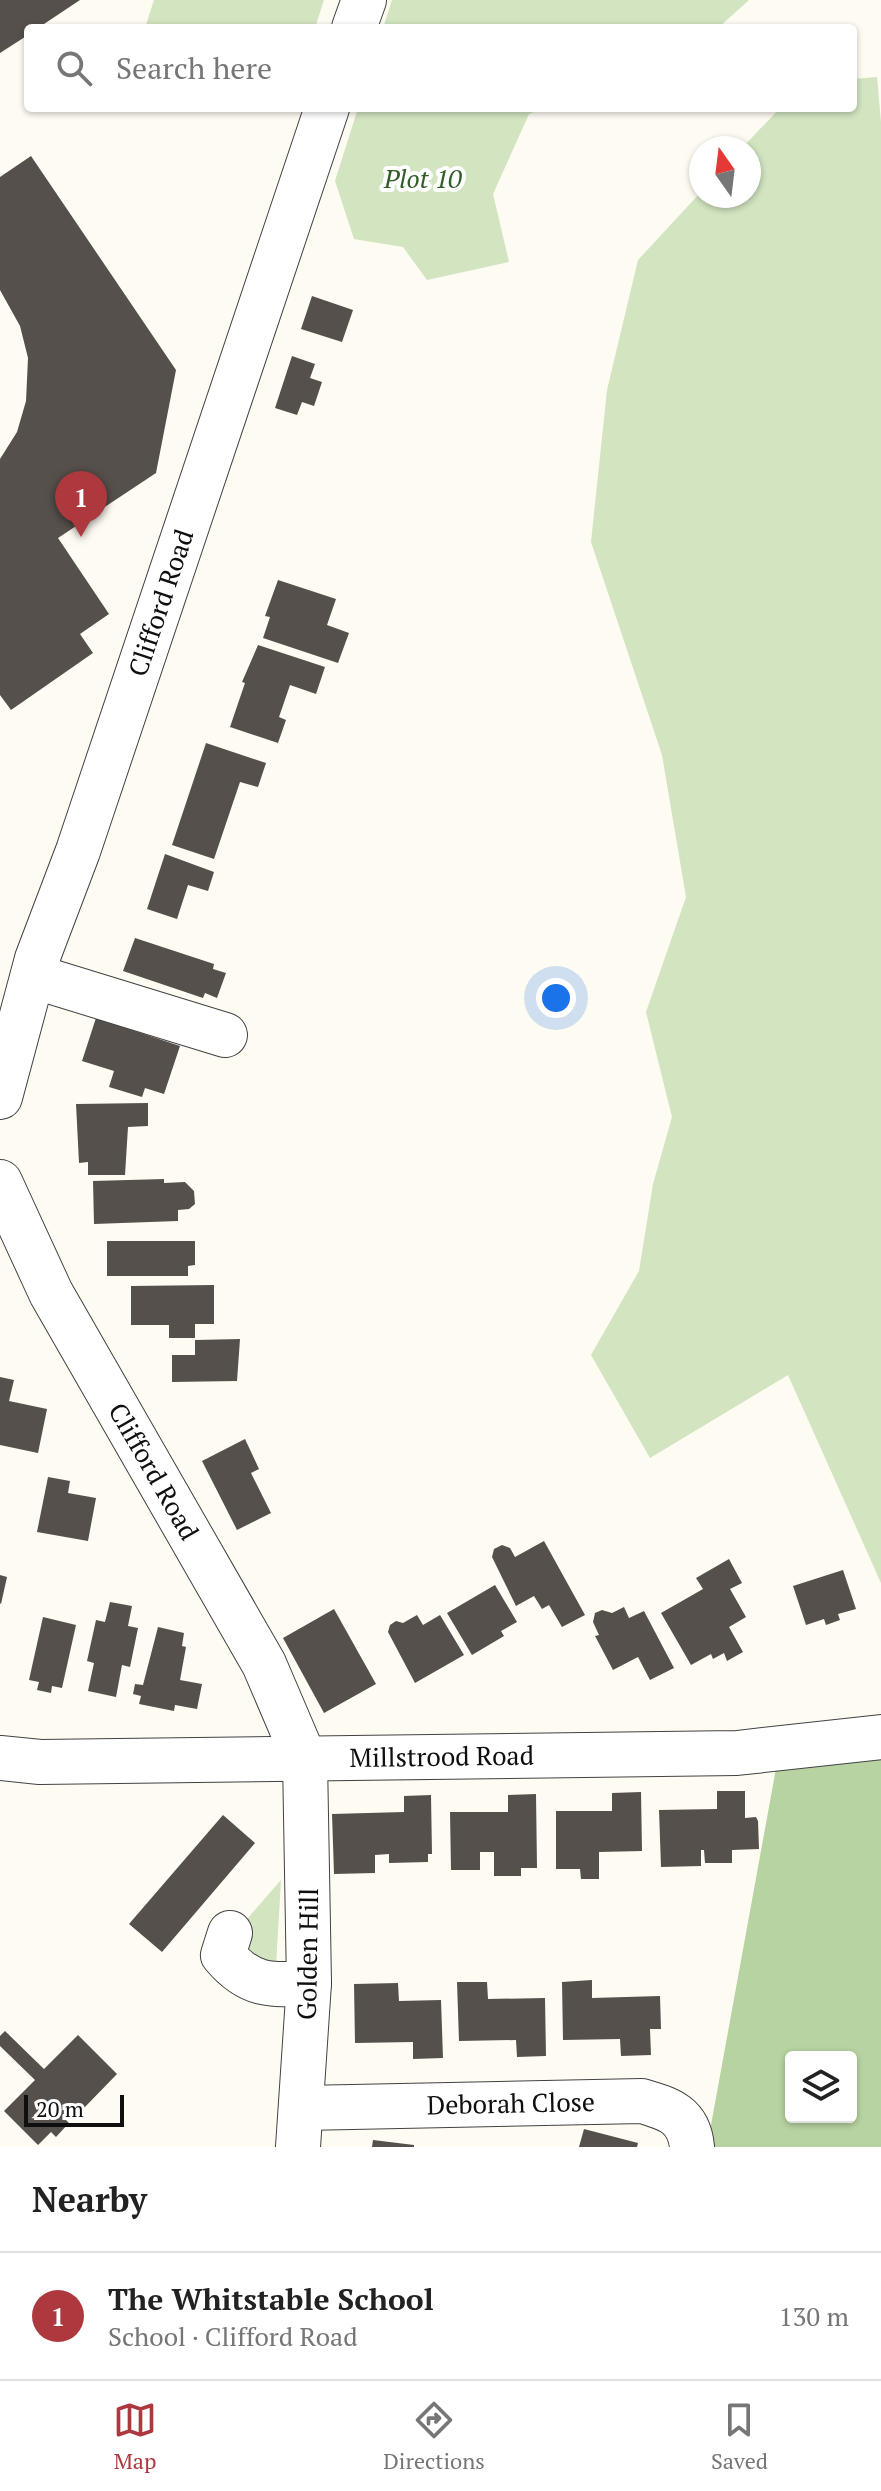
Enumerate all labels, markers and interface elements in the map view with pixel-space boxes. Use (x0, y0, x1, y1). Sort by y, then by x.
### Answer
search box (24, 24, 857, 112)
icon: search (52, 46, 96, 90)
text: Search here (116, 48, 272, 88)
north arrow (689, 136, 761, 208)
park label: Plot 10 (383, 161, 462, 195)
pin: 1 (55, 471, 107, 537)
street label: Clifford Road (120, 525, 201, 681)
your location (536, 978, 576, 1018)
street label: Clifford Road (102, 1396, 207, 1546)
street label: Millstrood Road (349, 1738, 534, 1774)
street label: Golden Hill (289, 1888, 325, 2020)
map controls (785, 2051, 857, 2123)
button: layers (785, 2051, 857, 2123)
street label: Deborah Close (427, 2084, 595, 2121)
scale bar (24, 2091, 124, 2127)
text: 20 m (36, 2094, 84, 2123)
text: Nearby (32, 2177, 147, 2222)
text: The Whitstable School (108, 2279, 434, 2319)
text: 1 (51, 2299, 65, 2333)
text: 130 m (779, 2299, 849, 2333)
text: School · Clifford Road (108, 2319, 358, 2353)
tab: Map (113, 2398, 157, 2475)
tab: Directions (383, 2398, 485, 2475)
tab: Saved (711, 2398, 768, 2475)

